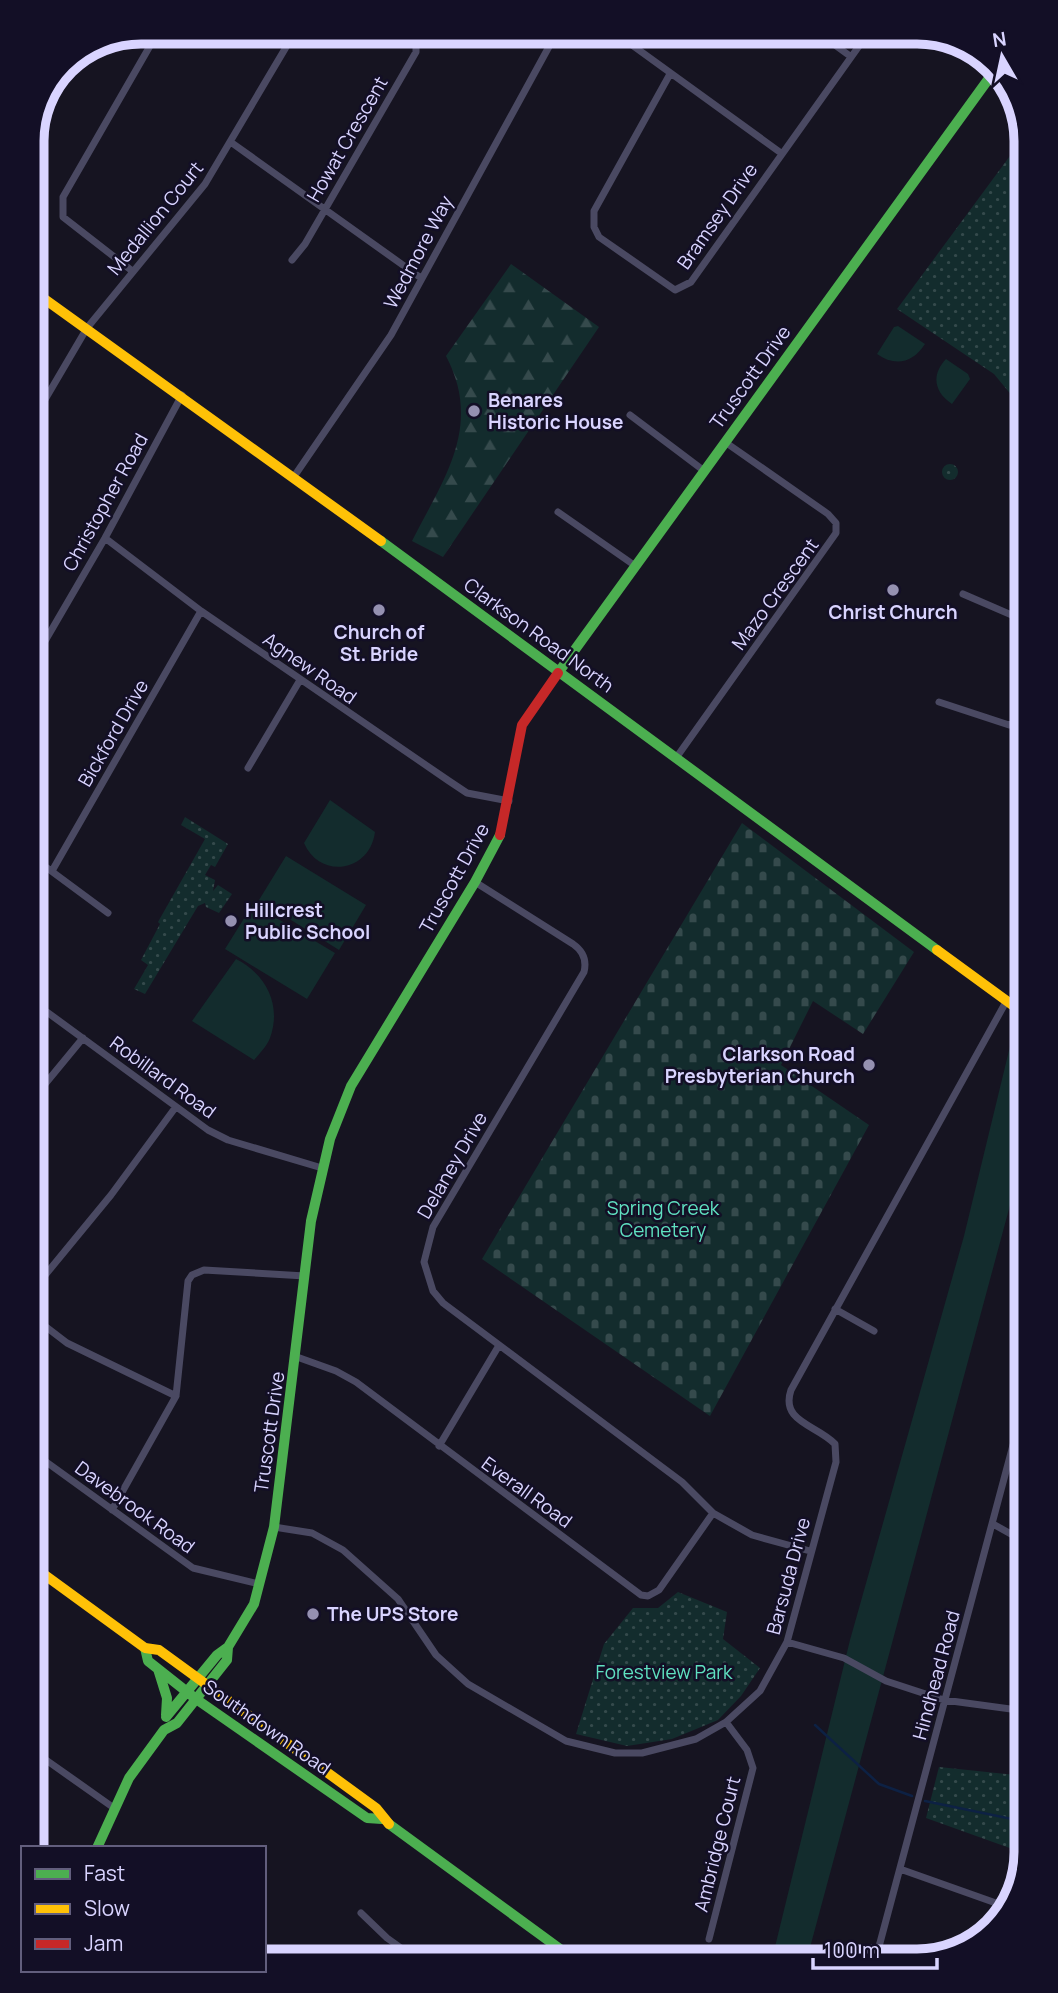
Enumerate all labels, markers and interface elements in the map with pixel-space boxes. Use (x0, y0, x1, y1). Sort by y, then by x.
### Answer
north arrow (967, 21, 1037, 91)
text: N (991, 25, 1008, 53)
street label: Howat Crescent (300, 71, 394, 207)
street label: Medallion Court (101, 156, 209, 280)
street label: Bramsey Drive (671, 158, 763, 274)
street label: Wedmore Way (377, 191, 459, 313)
street label: Truscott Drive (704, 320, 796, 434)
place label: Benares Historic House (488, 387, 623, 435)
marker: Benares Historic House (466, 403, 482, 419)
street label: Christopher Road (56, 428, 154, 576)
street label: Mazo Crescent (726, 533, 824, 655)
street label: Clarkson Road North (459, 572, 619, 698)
marker: Christ Church (885, 582, 901, 598)
place label: Christ Church (828, 599, 958, 625)
marker: Church of St. Bride (371, 602, 387, 618)
place label: Church of St. Bride (334, 619, 424, 667)
street label: Agnew Road (258, 626, 362, 710)
street label: Bickford Drive (72, 675, 154, 791)
street label: Truscott Drive (413, 818, 495, 938)
place label: Hillcrest Public School (245, 897, 370, 945)
marker: Hillcrest Public School (223, 913, 239, 929)
street label: Robillard Road (105, 1030, 221, 1124)
place label: Clarkson Road Presbyterian Church (665, 1041, 855, 1089)
marker: Clarkson Road Presbyterian Church (861, 1057, 877, 1073)
street label: Delaney Drive (411, 1107, 493, 1223)
park label: Spring Creek Cemetery (607, 1195, 720, 1243)
street label: Truscott Drive (248, 1370, 290, 1494)
street label: Everall Road (477, 1450, 577, 1534)
street label: Davebrook Road (70, 1455, 200, 1559)
street label: Barsuda Drive (760, 1515, 816, 1637)
place label: The UPS Store (327, 1601, 459, 1627)
marker: The UPS Store (305, 1606, 321, 1622)
street label: Hindhead Road (906, 1608, 966, 1742)
park label: Forestview Park (596, 1659, 733, 1685)
street label: Southdown Road (198, 1673, 336, 1781)
street label: Ambridge Court (688, 1774, 746, 1914)
legend (21, 1846, 266, 1972)
text: Fast (84, 1859, 125, 1887)
text: Slow (84, 1894, 130, 1922)
scale bar (813, 1926, 937, 1970)
text: Jam (84, 1929, 123, 1957)
text: 100 m (824, 1936, 880, 1964)

